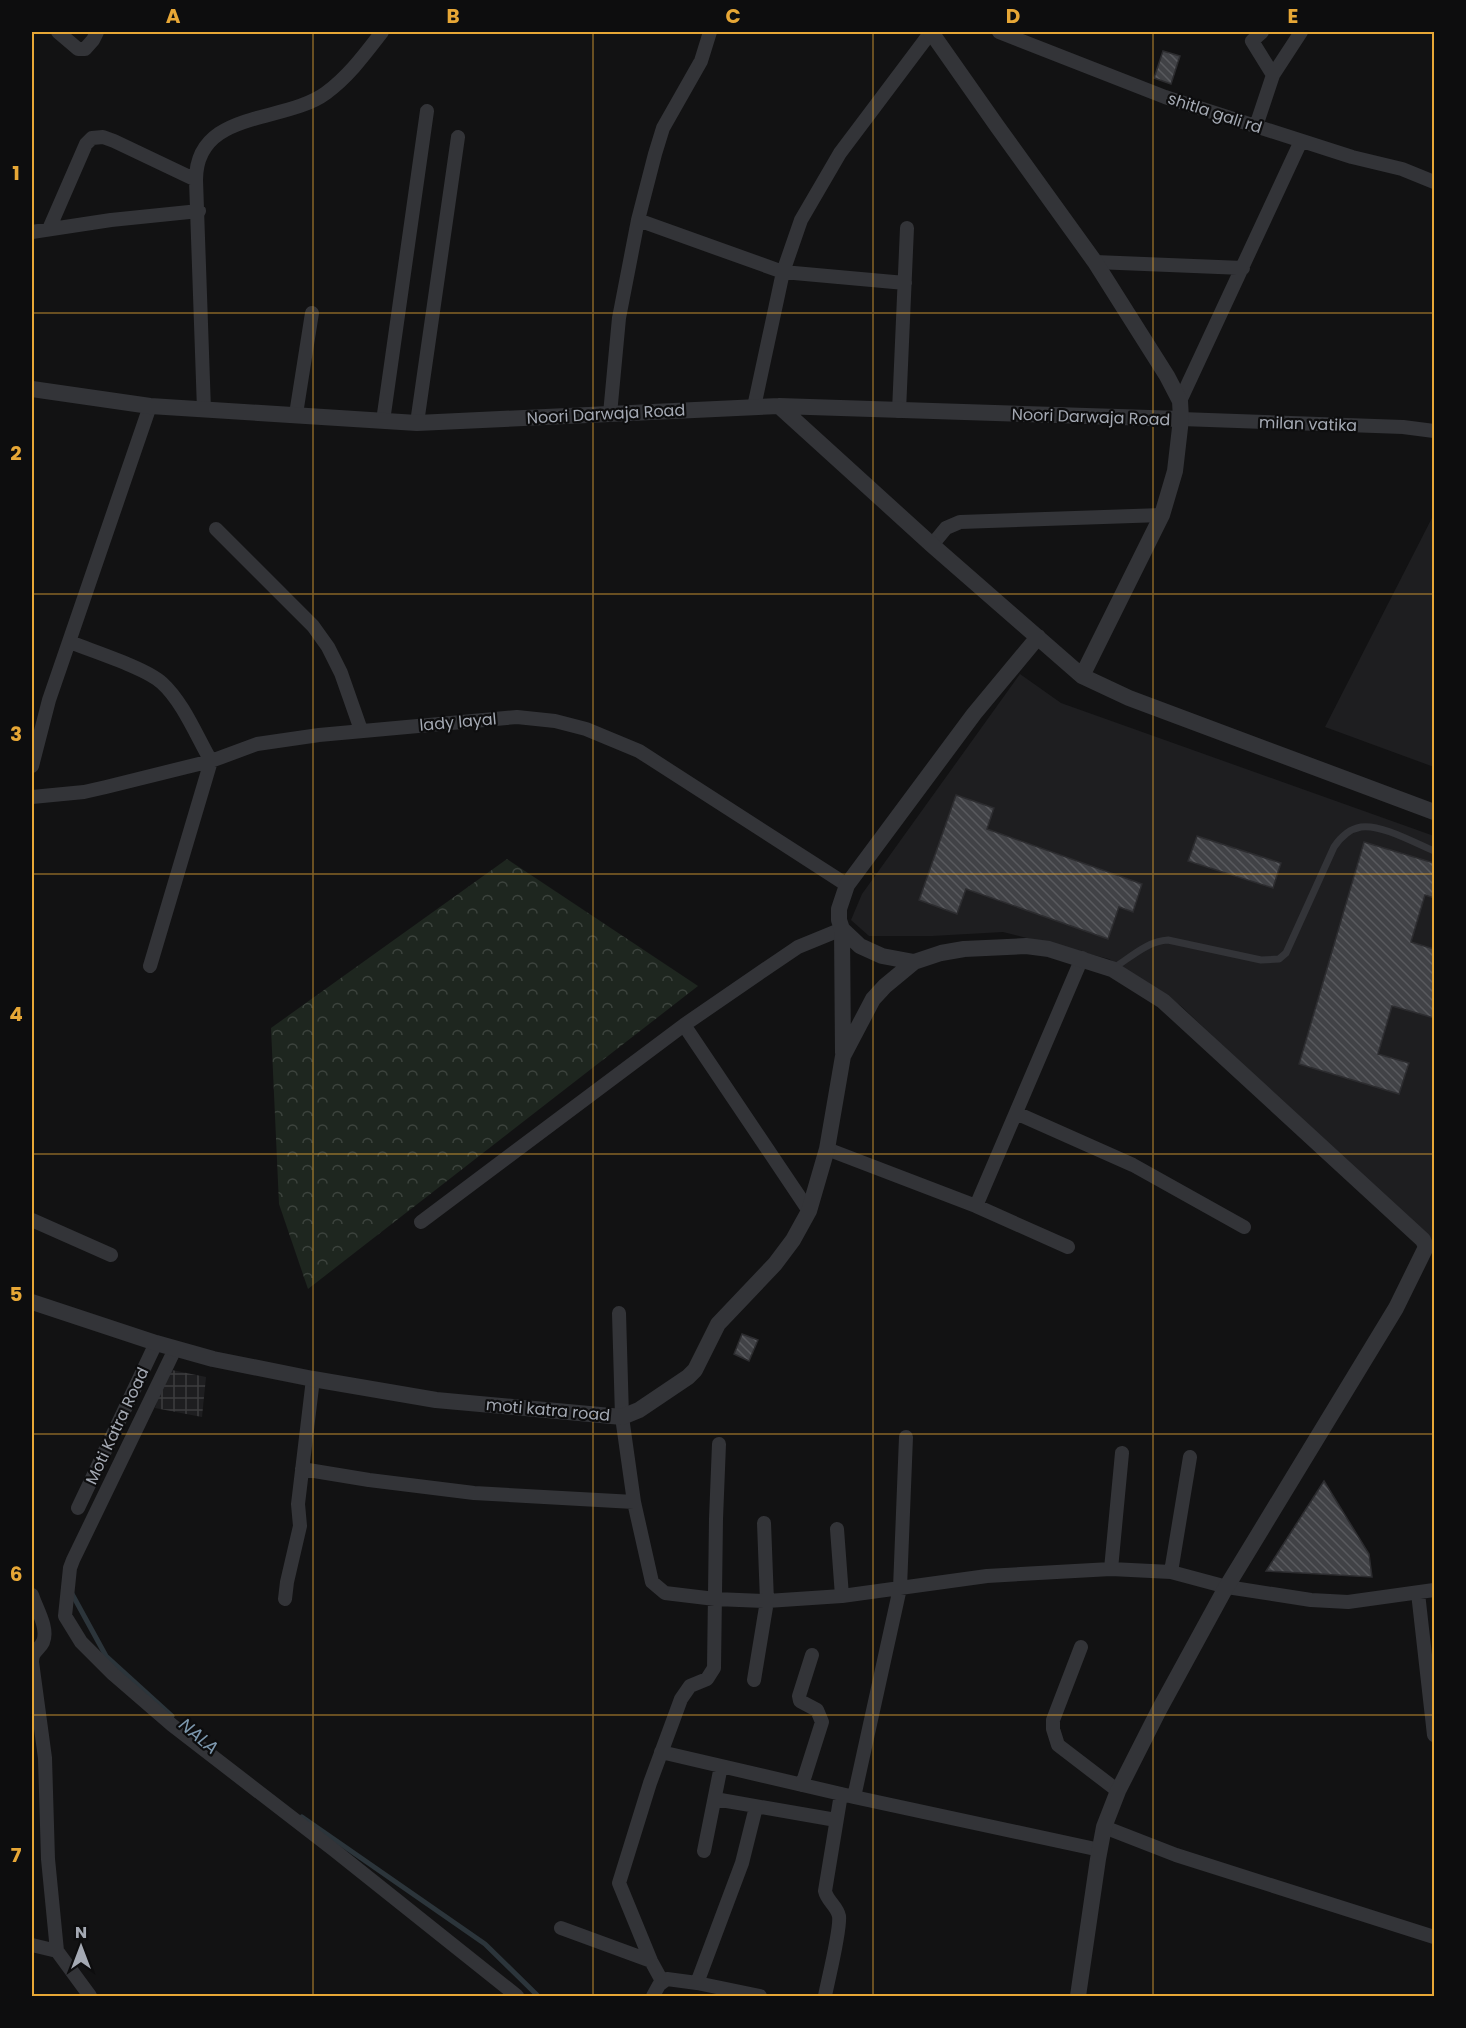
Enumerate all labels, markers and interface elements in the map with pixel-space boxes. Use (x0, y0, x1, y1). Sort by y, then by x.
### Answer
text: A (166, 2, 181, 30)
text: B (446, 2, 460, 30)
text: C (725, 2, 741, 30)
text: D (1006, 2, 1020, 30)
text: E (1288, 2, 1298, 30)
street label: shitla gali rd (1165, 87, 1265, 139)
text: 1 (12, 159, 20, 187)
street label: Noori Darwaja Road (526, 398, 686, 430)
street label: Noori Darwaja Road (1011, 403, 1171, 431)
street label: milan vatika (1258, 411, 1358, 437)
text: 2 (10, 439, 22, 467)
street label: lady layal (418, 707, 498, 737)
text: 3 (10, 720, 22, 748)
text: 4 (9, 1000, 23, 1028)
text: 5 (10, 1280, 23, 1308)
street label: Moti Katra Road (80, 1364, 154, 1488)
street label: moti katra road (485, 1393, 611, 1427)
text: 6 (10, 1560, 22, 1588)
water label: NALA (174, 1712, 224, 1760)
text: 7 (11, 1841, 22, 1869)
north arrow (51, 1917, 111, 1977)
text: N (75, 1921, 87, 1944)

